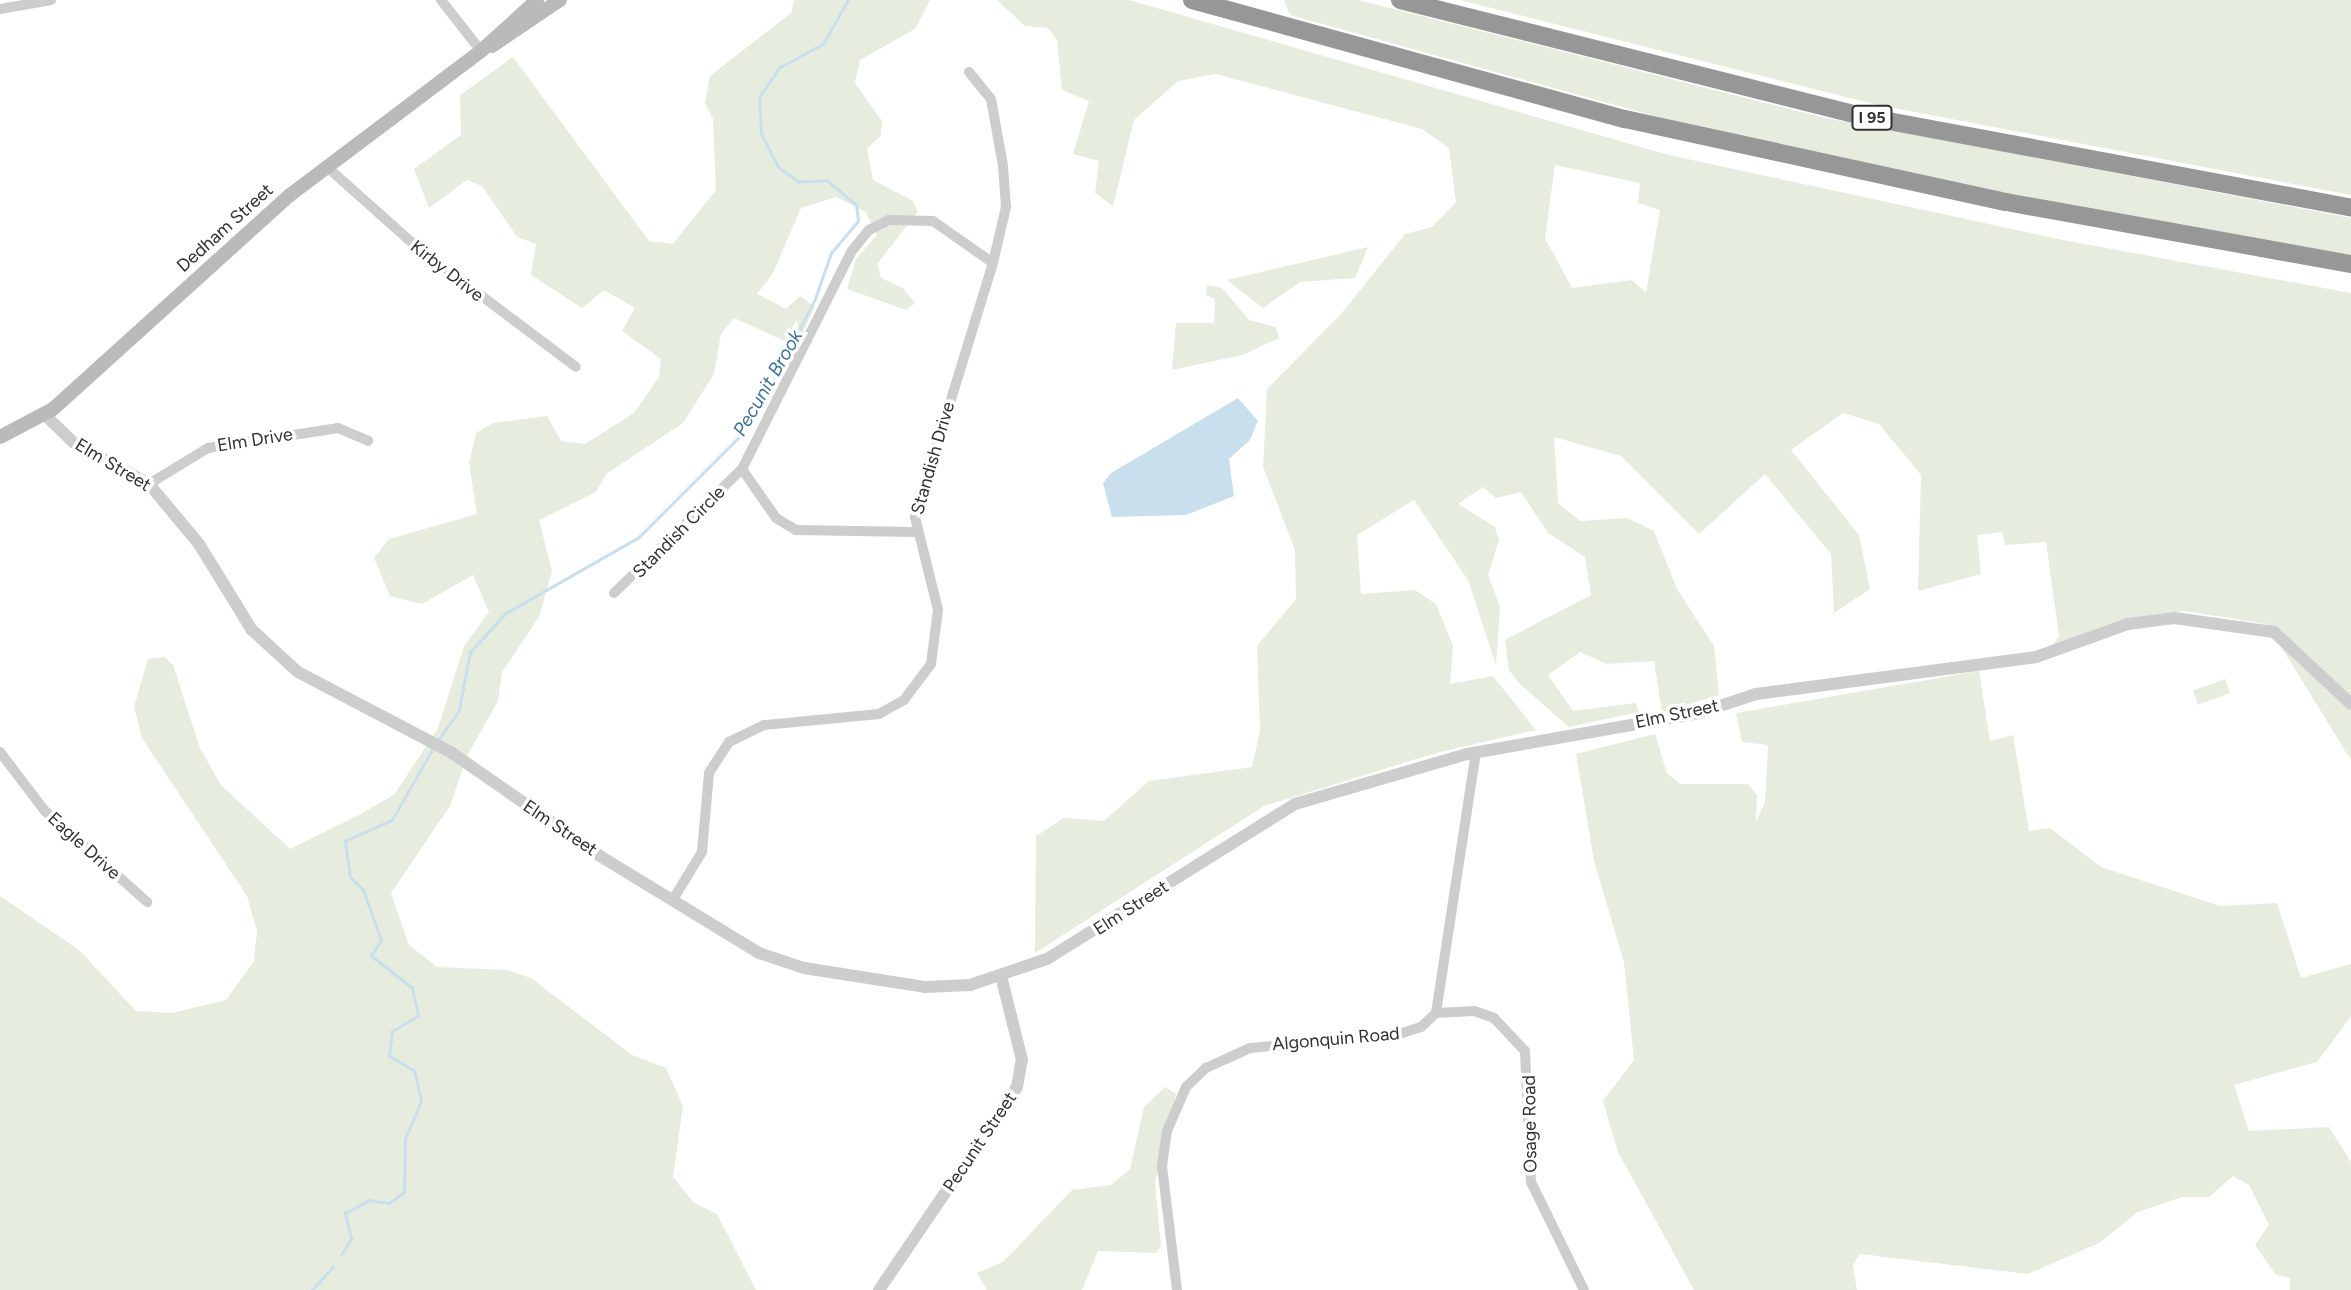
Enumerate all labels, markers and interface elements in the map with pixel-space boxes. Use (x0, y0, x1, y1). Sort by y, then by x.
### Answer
road number: I 95 (1851, 106, 1893, 130)
street label: Dedham Street (172, 179, 278, 277)
street label: Kirby Drive (406, 236, 488, 306)
water label: Pecunit Brook (728, 326, 808, 440)
street label: Standish Drive (907, 399, 959, 517)
street label: Elm Drive (216, 423, 294, 457)
street label: Elm Street (71, 434, 155, 496)
street label: Standish Circle (628, 481, 730, 583)
street label: Elm Street (1633, 695, 1721, 733)
street label: Elm Street (519, 795, 601, 861)
street label: Eagle Drive (43, 808, 125, 884)
street label: Elm Street (1090, 876, 1172, 940)
street label: Algonquin Road (1271, 1023, 1401, 1055)
street label: Osage Road (1518, 1075, 1542, 1173)
street label: Pecunit Street (939, 1088, 1021, 1196)

